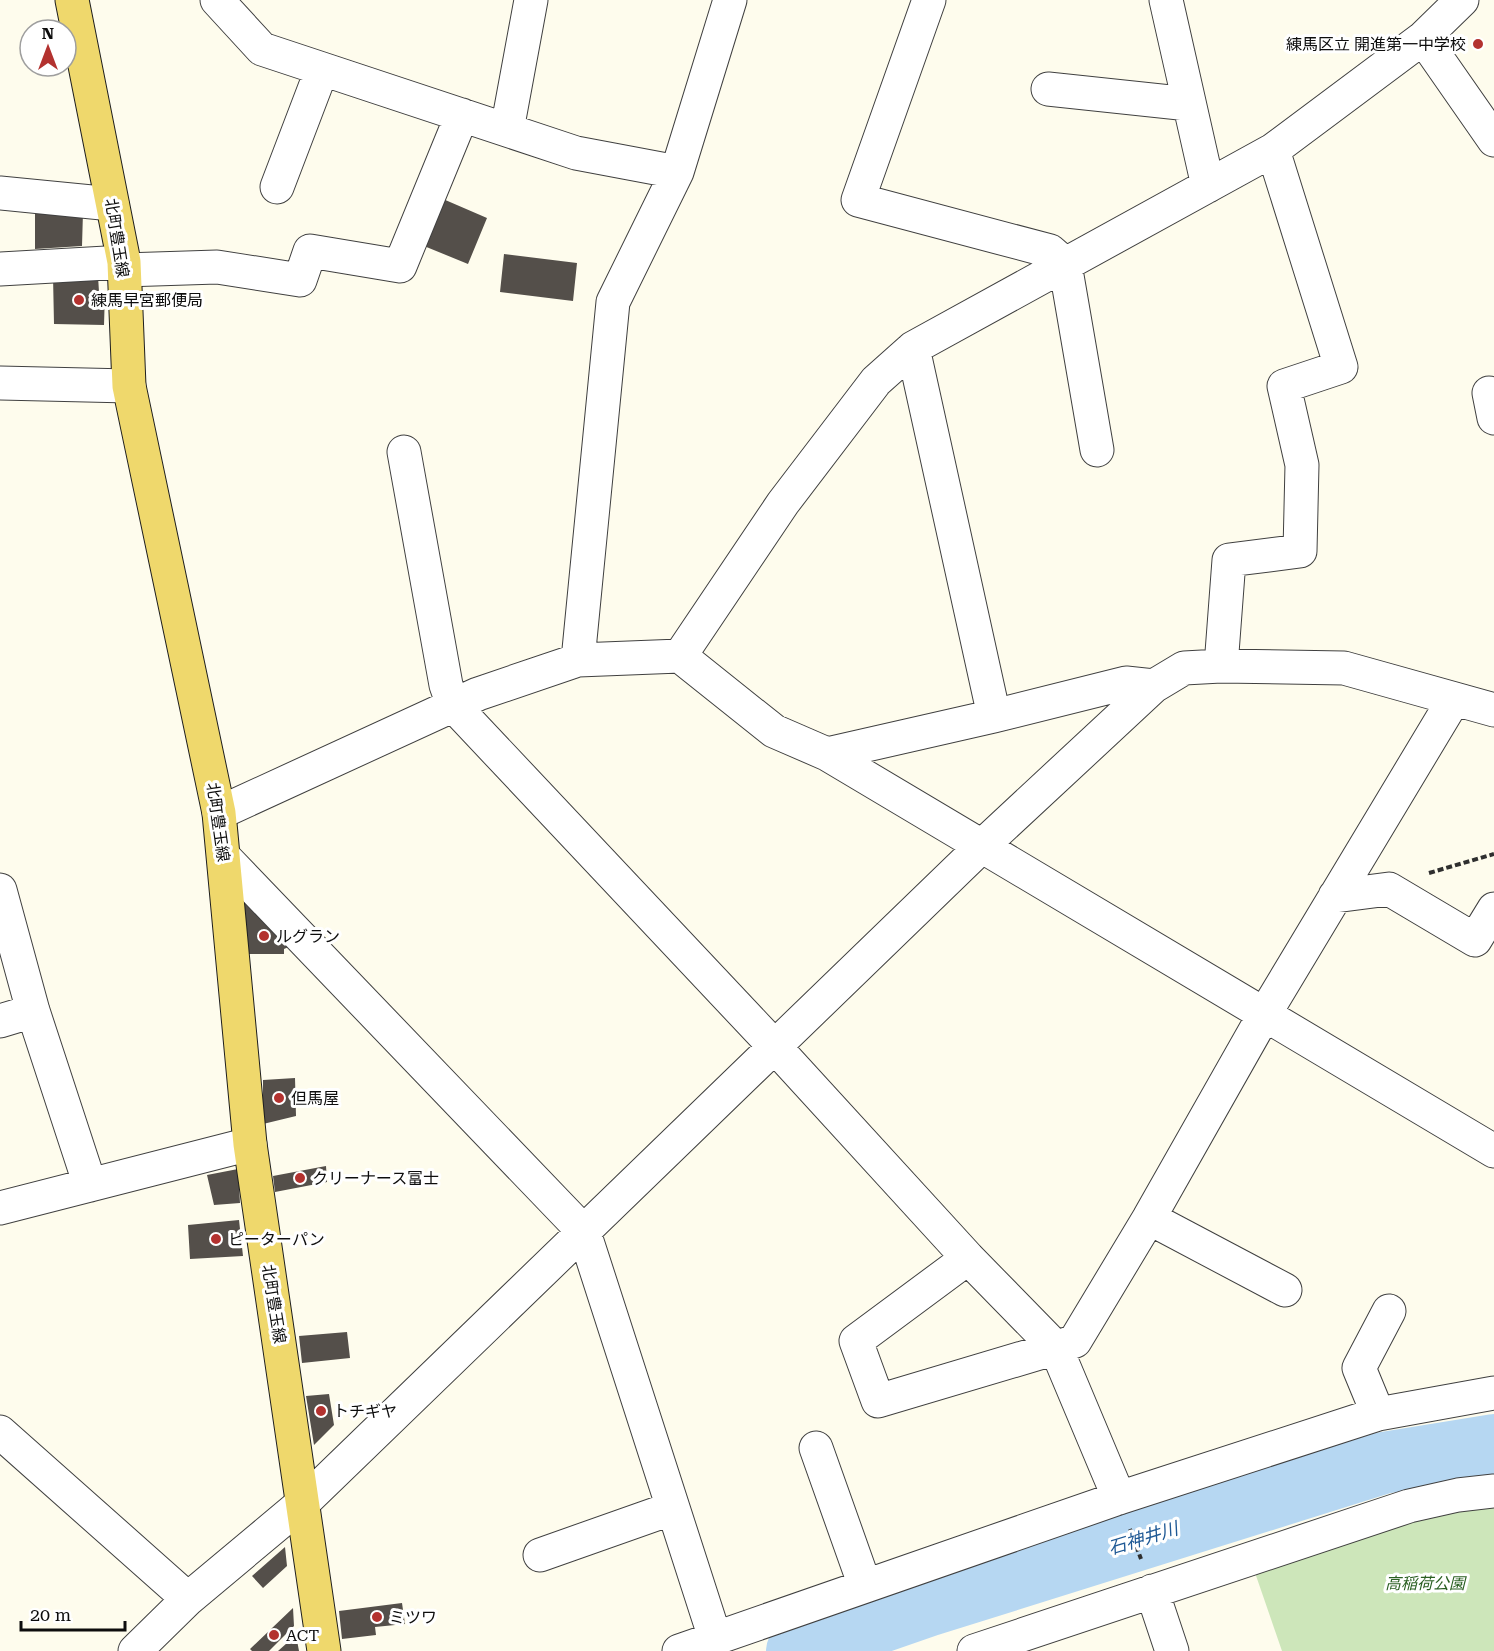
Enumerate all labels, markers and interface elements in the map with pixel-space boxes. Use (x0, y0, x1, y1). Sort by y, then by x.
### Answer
north arrow (18, 18, 78, 78)
text: N (42, 24, 54, 43)
place label: 練馬区立 開進第一中学校 (1286, 35, 1466, 54)
marker: 練馬区立 開進第一中学校 (1471, 37, 1485, 51)
street label: 北町豊玉線 (101, 197, 133, 279)
place label: 練馬早宮郵便局 (91, 291, 203, 310)
marker: 練馬早宮郵便局 (72, 293, 86, 307)
street label: 北町豊玉線 (203, 781, 233, 863)
place label: ルグラン (276, 927, 340, 946)
marker: ルグラン (257, 929, 271, 943)
place label: 但馬屋 (291, 1089, 339, 1108)
marker: 但馬屋 (272, 1091, 286, 1105)
place label: クリーナース富士 (312, 1169, 439, 1188)
marker: クリーナース富士 (293, 1171, 307, 1185)
place label: ピーターパン (228, 1230, 325, 1249)
marker: ピーターパン (209, 1232, 223, 1246)
street label: 北町豊玉線 (258, 1263, 290, 1345)
place label: トチギヤ (333, 1402, 397, 1421)
marker: トチギヤ (314, 1404, 328, 1418)
water label: 石神井川 (1106, 1517, 1182, 1559)
park label: 高稲荷公園 (1385, 1574, 1467, 1593)
scale bar (21, 1594, 124, 1632)
text: 20 m (30, 1604, 71, 1625)
place label: ミツワ (389, 1608, 437, 1627)
marker: ミツワ (370, 1610, 384, 1624)
place label: ACT (286, 1626, 320, 1645)
marker: ACT (267, 1628, 281, 1642)

